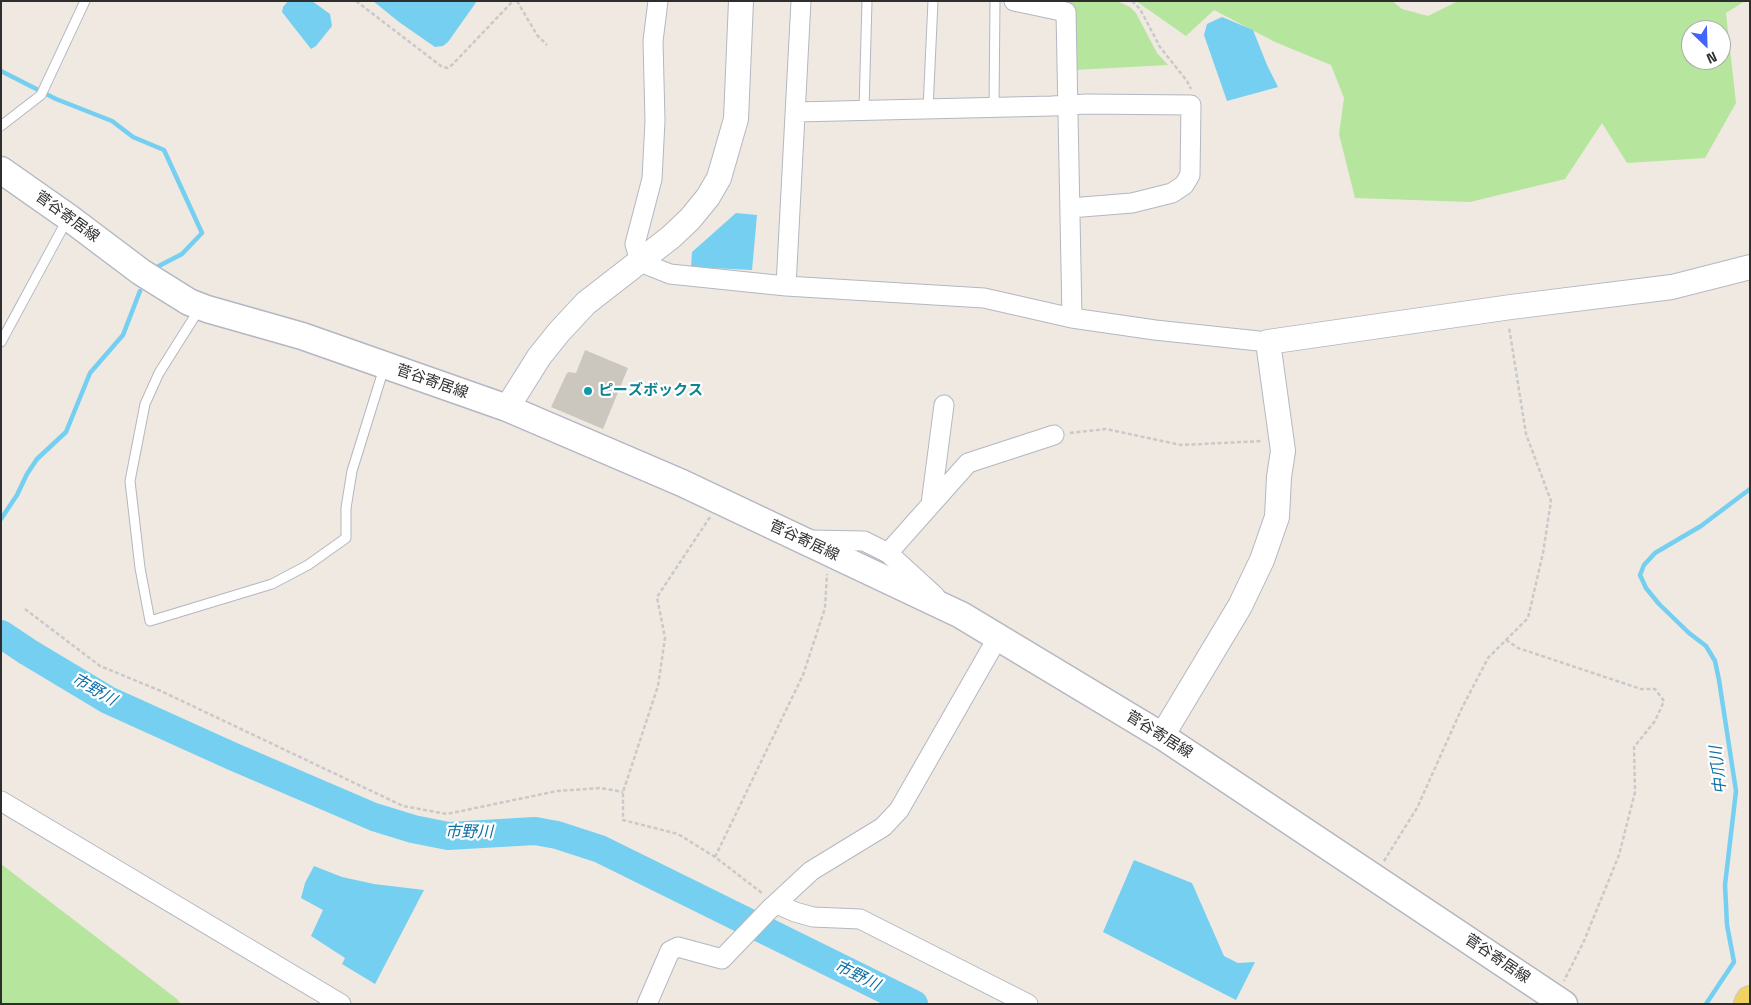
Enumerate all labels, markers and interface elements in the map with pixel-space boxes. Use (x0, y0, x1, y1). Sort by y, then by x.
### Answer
north arrow (1681, 20, 1731, 70)
text: N (1704, 48, 1720, 68)
street label: 菅谷寄居線 (31, 188, 103, 246)
street label: 菅谷寄居線 (394, 361, 470, 403)
place label: ピーズボックス (598, 382, 703, 400)
marker: ピーズボックス (582, 385, 594, 397)
street label: 菅谷寄居線 (766, 517, 842, 565)
water label: 市野川 (68, 670, 120, 710)
street label: 菅谷寄居線 (1122, 707, 1196, 763)
water label: 中爪川 (1707, 745, 1731, 795)
water label: 市野川 (445, 823, 493, 843)
street label: 菅谷寄居線 (1461, 931, 1533, 987)
water label: 市野川 (831, 957, 883, 995)

